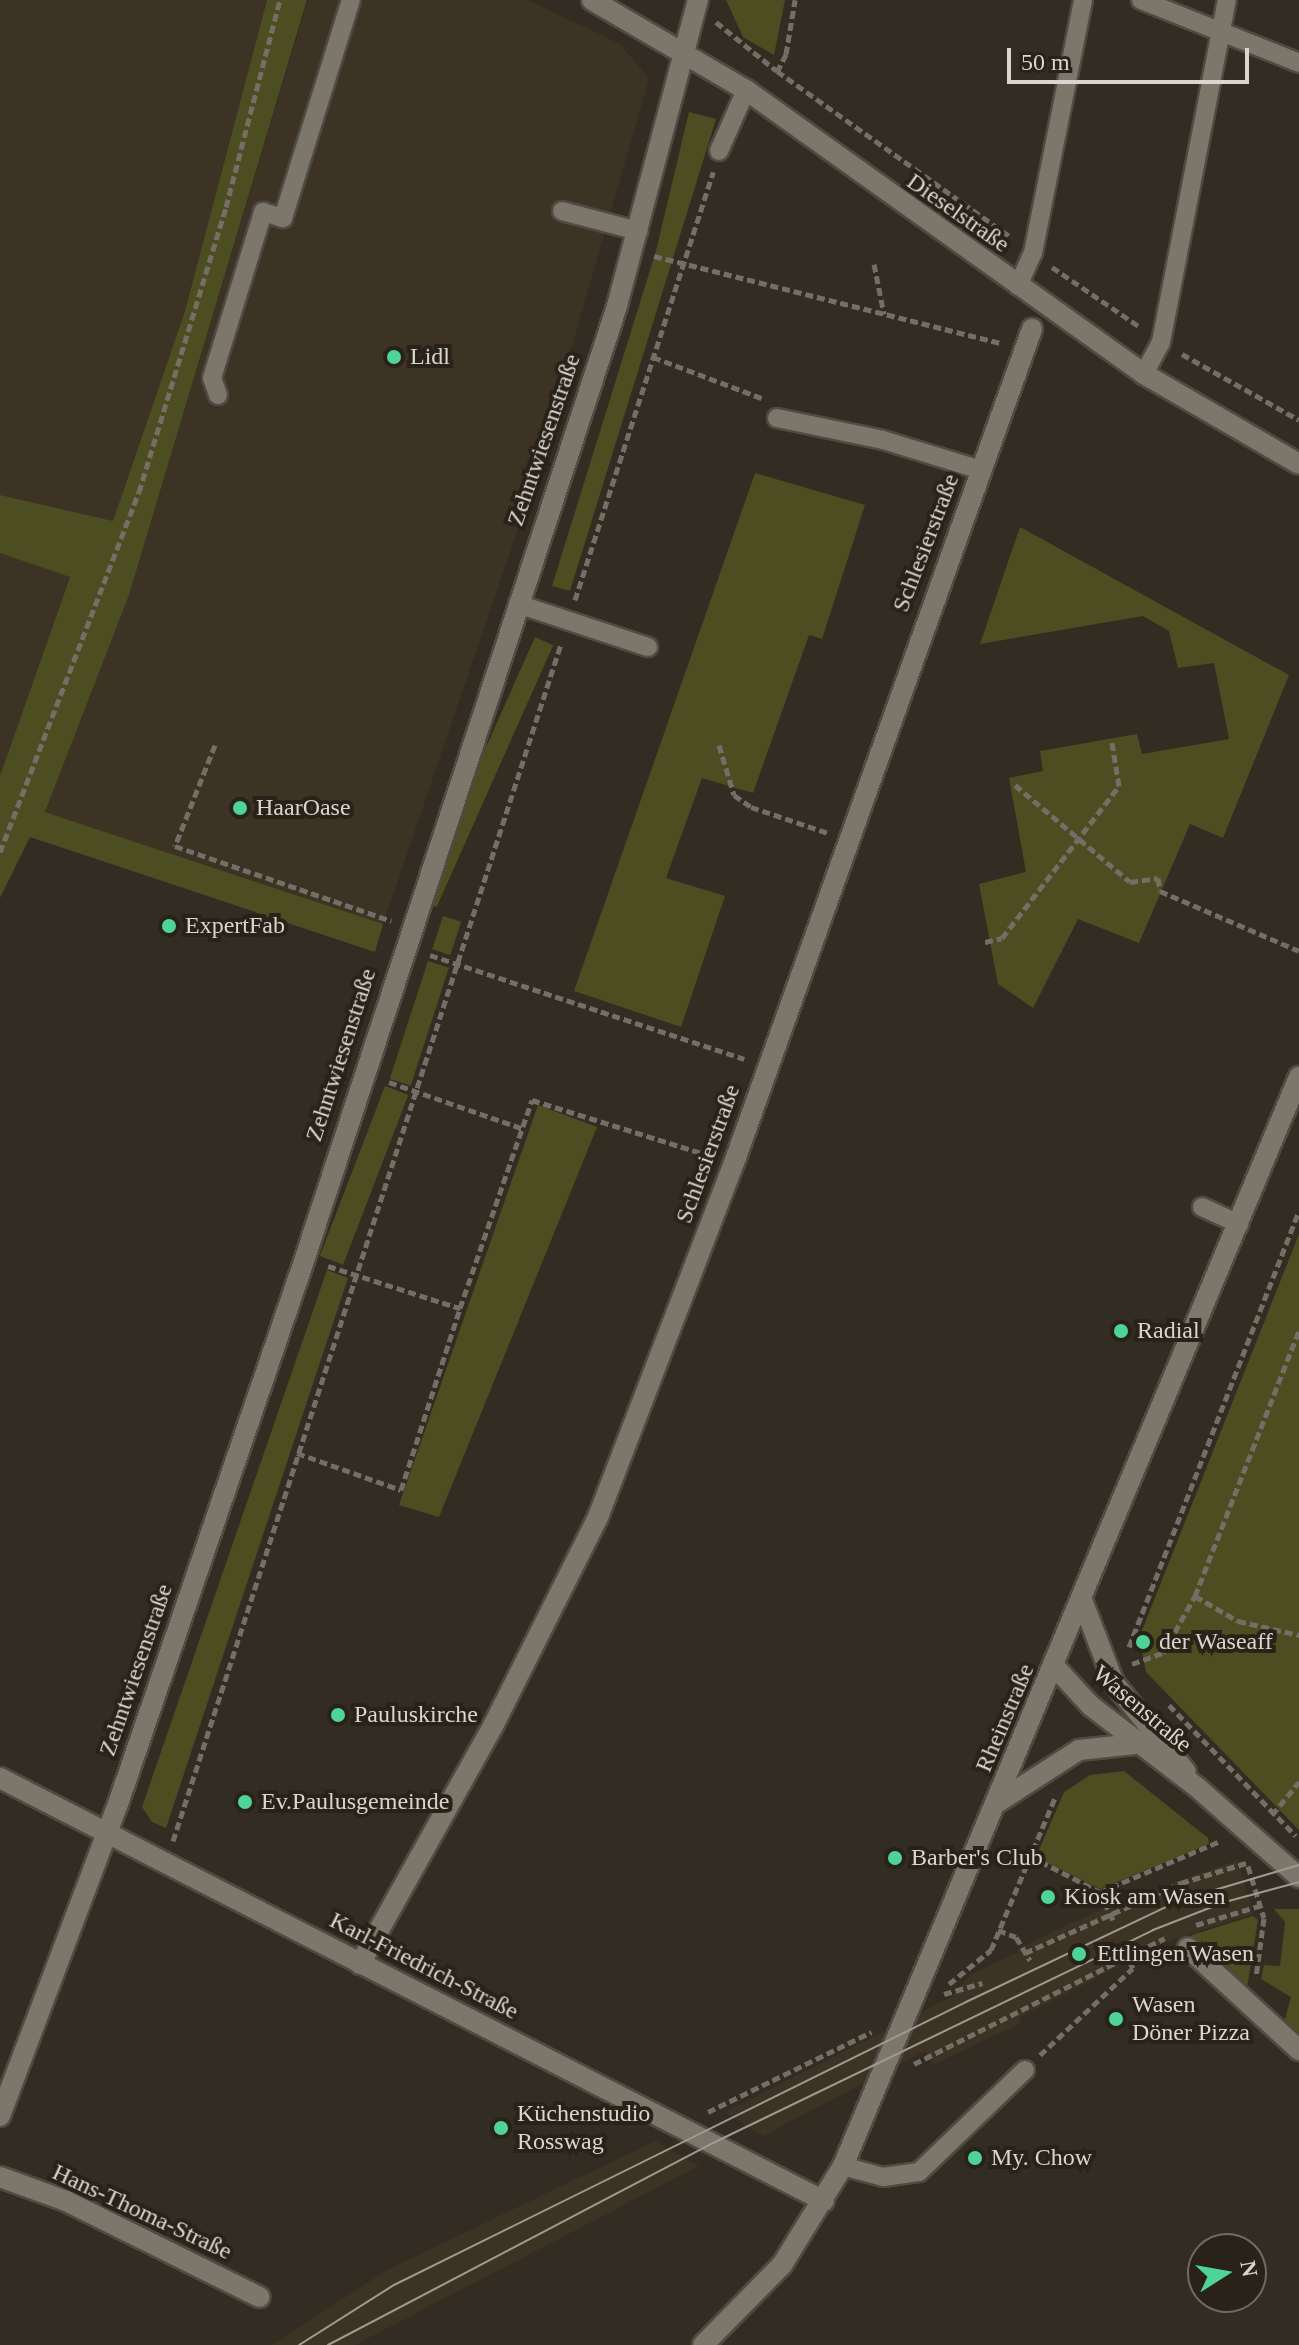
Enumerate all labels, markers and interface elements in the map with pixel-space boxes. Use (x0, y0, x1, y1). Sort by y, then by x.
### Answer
scale bar (1011, 32, 1253, 82)
text: 50 m (1021, 49, 1070, 75)
street label: Dieselstraße (901, 167, 1015, 259)
place label: Lidl (410, 343, 450, 371)
marker: Lidl (385, 348, 403, 366)
street label: Zehntwiesenstraße (501, 350, 587, 530)
street label: Schlesierstraße (887, 470, 965, 616)
place label: HaarOase (256, 794, 351, 822)
marker: HaarOase (231, 799, 249, 817)
place label: ExpertFab (185, 912, 285, 940)
marker: ExpertFab (160, 917, 178, 935)
street label: Zehntwiesenstraße (300, 965, 382, 1145)
street label: Schlesierstraße (670, 1081, 746, 1227)
place label: Radial (1137, 1317, 1200, 1345)
marker: Radial (1112, 1322, 1130, 1340)
street label: Zehntwiesenstraße (93, 1580, 179, 1760)
place label: der Waseaff (1159, 1628, 1273, 1656)
marker: der Waseaff (1134, 1633, 1152, 1651)
street label: Wasenstraße (1087, 1659, 1197, 1759)
street label: Rheinstraße (969, 1660, 1041, 1776)
place label: Pauluskirche (354, 1701, 478, 1729)
marker: Pauluskirche (329, 1706, 347, 1724)
place label: Ev.Paulusgemeinde (261, 1788, 449, 1816)
marker: Ev.Paulusgemeinde (236, 1793, 254, 1811)
place label: Barber's Club (911, 1844, 1043, 1872)
marker: Barber's Club (886, 1849, 904, 1867)
place label: Kiosk am Wasen (1064, 1883, 1226, 1911)
marker: Kiosk am Wasen (1039, 1888, 1057, 1906)
street label: Karl-Friedrich-Straße (325, 1906, 523, 2026)
place label: Ettlingen Wasen (1097, 1940, 1254, 1968)
marker: Ettlingen Wasen (1068, 1943, 1090, 1965)
place label: Wasen Döner Pizza (1132, 1991, 1250, 2047)
marker: Wasen Döner Pizza (1107, 2010, 1125, 2028)
place label: Küchenstudio Rosswag (517, 2100, 650, 2156)
marker: Küchenstudio Rosswag (492, 2119, 510, 2137)
place label: My. Chow (991, 2144, 1092, 2172)
marker: My. Chow (966, 2149, 984, 2167)
street label: Hans-Thoma-Straße (48, 2158, 236, 2266)
north arrow (1187, 2233, 1267, 2313)
text: N (1235, 2259, 1263, 2279)

